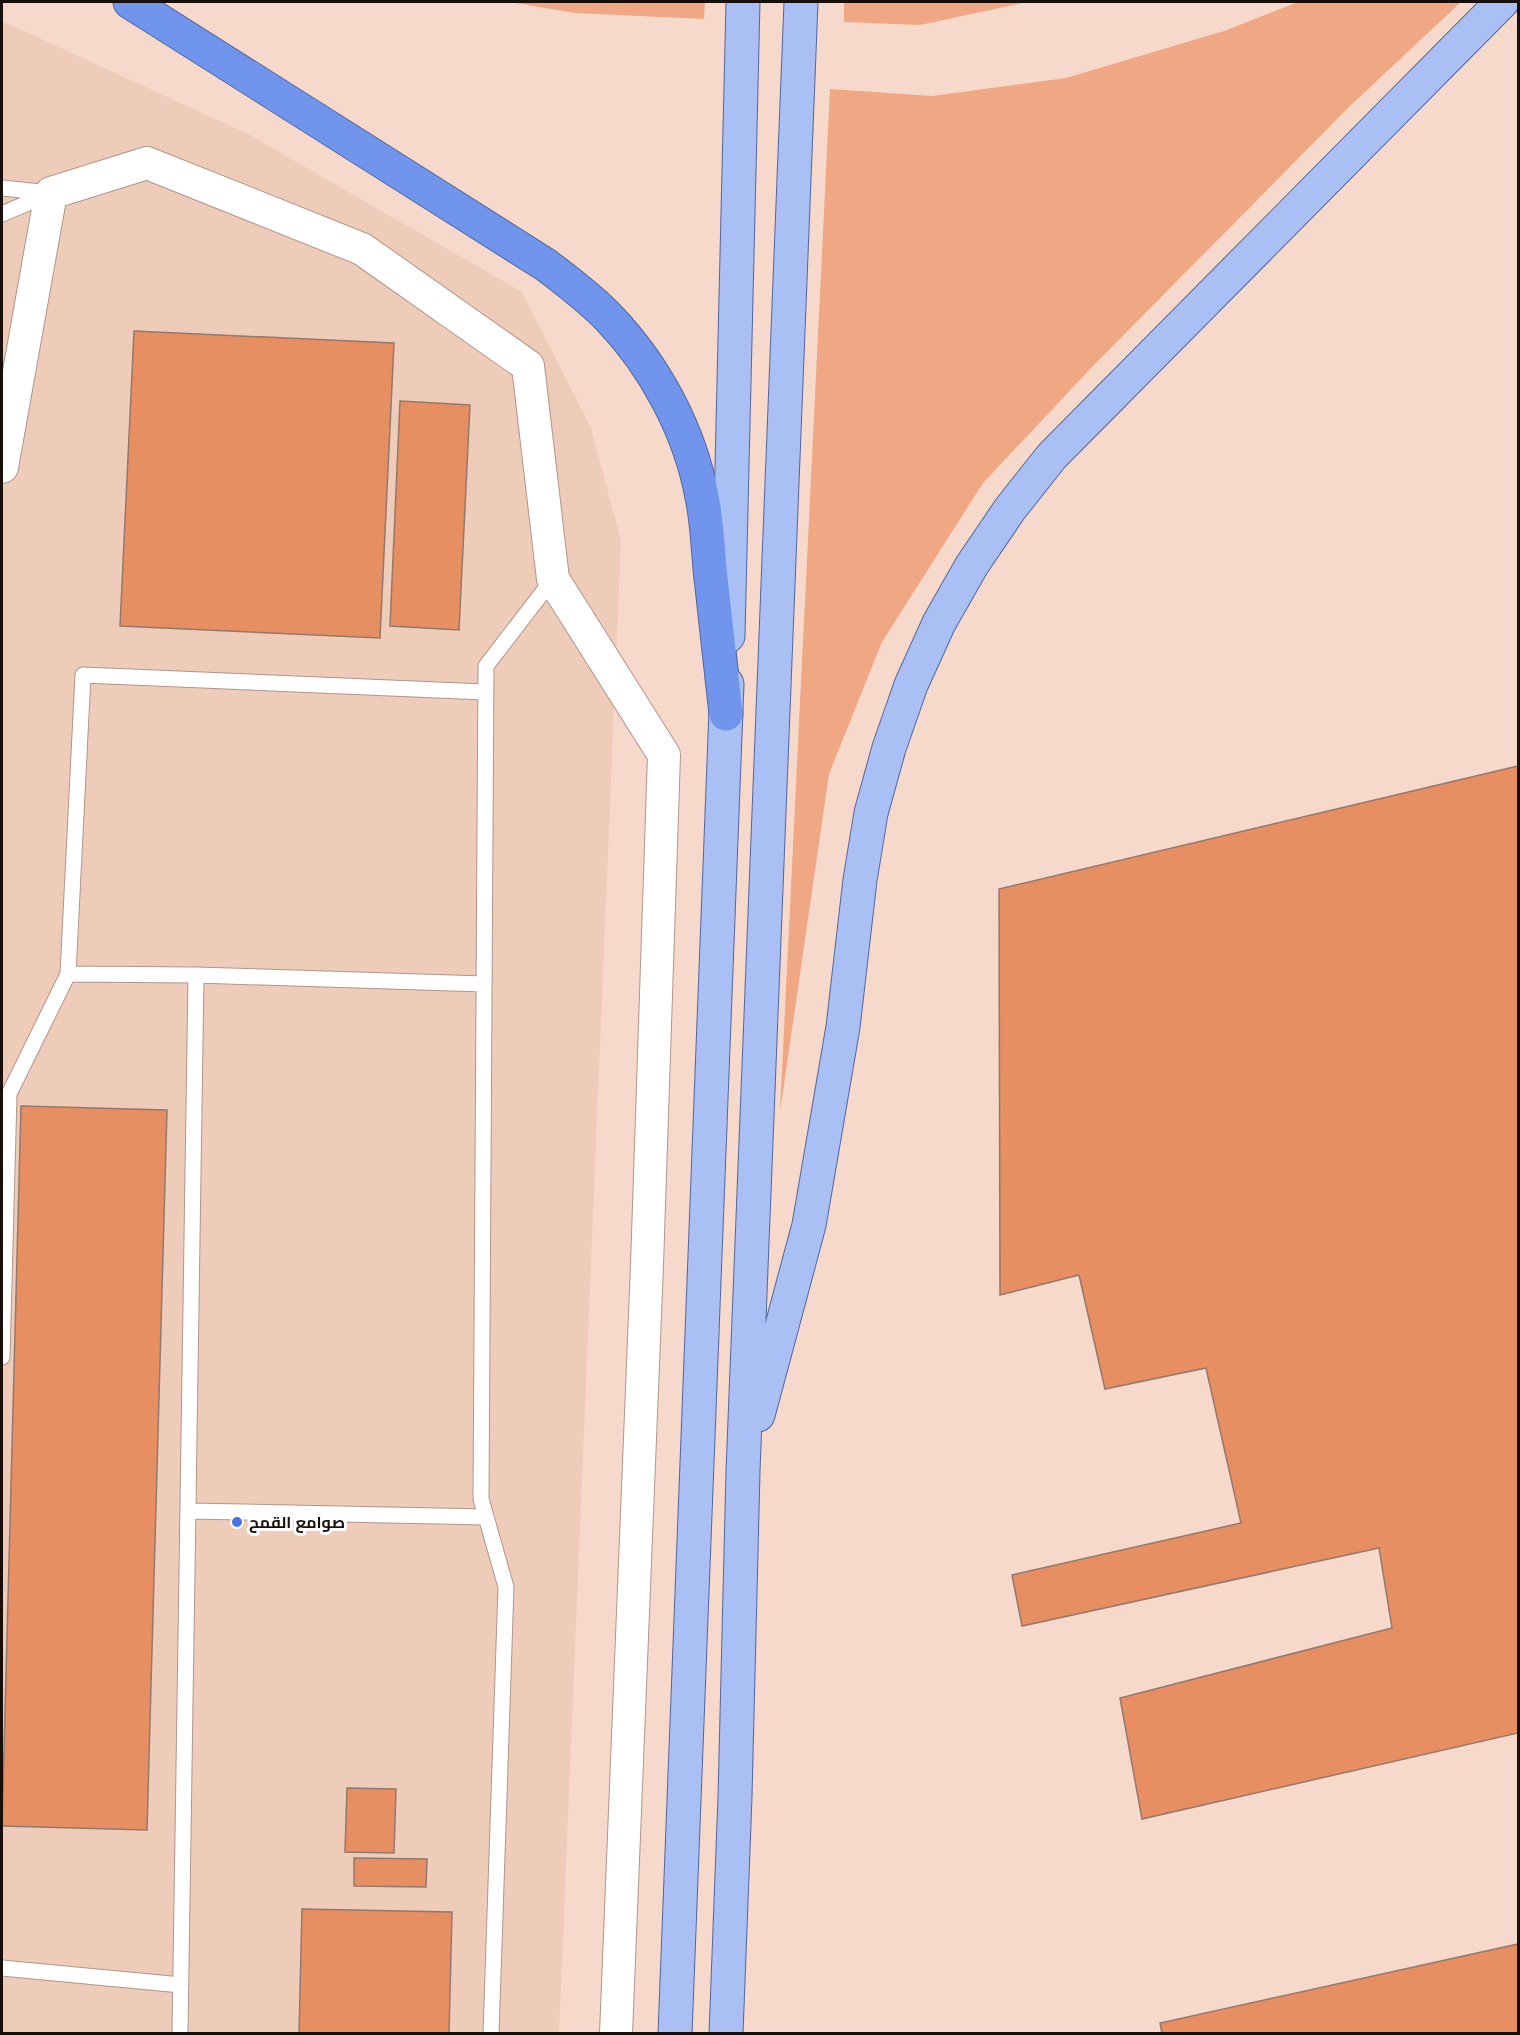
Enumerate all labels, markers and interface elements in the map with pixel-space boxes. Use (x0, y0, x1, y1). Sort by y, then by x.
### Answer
place label: صوامع القمح (249, 1513, 345, 1533)
marker: صوامع القمح (230, 1515, 244, 1529)

